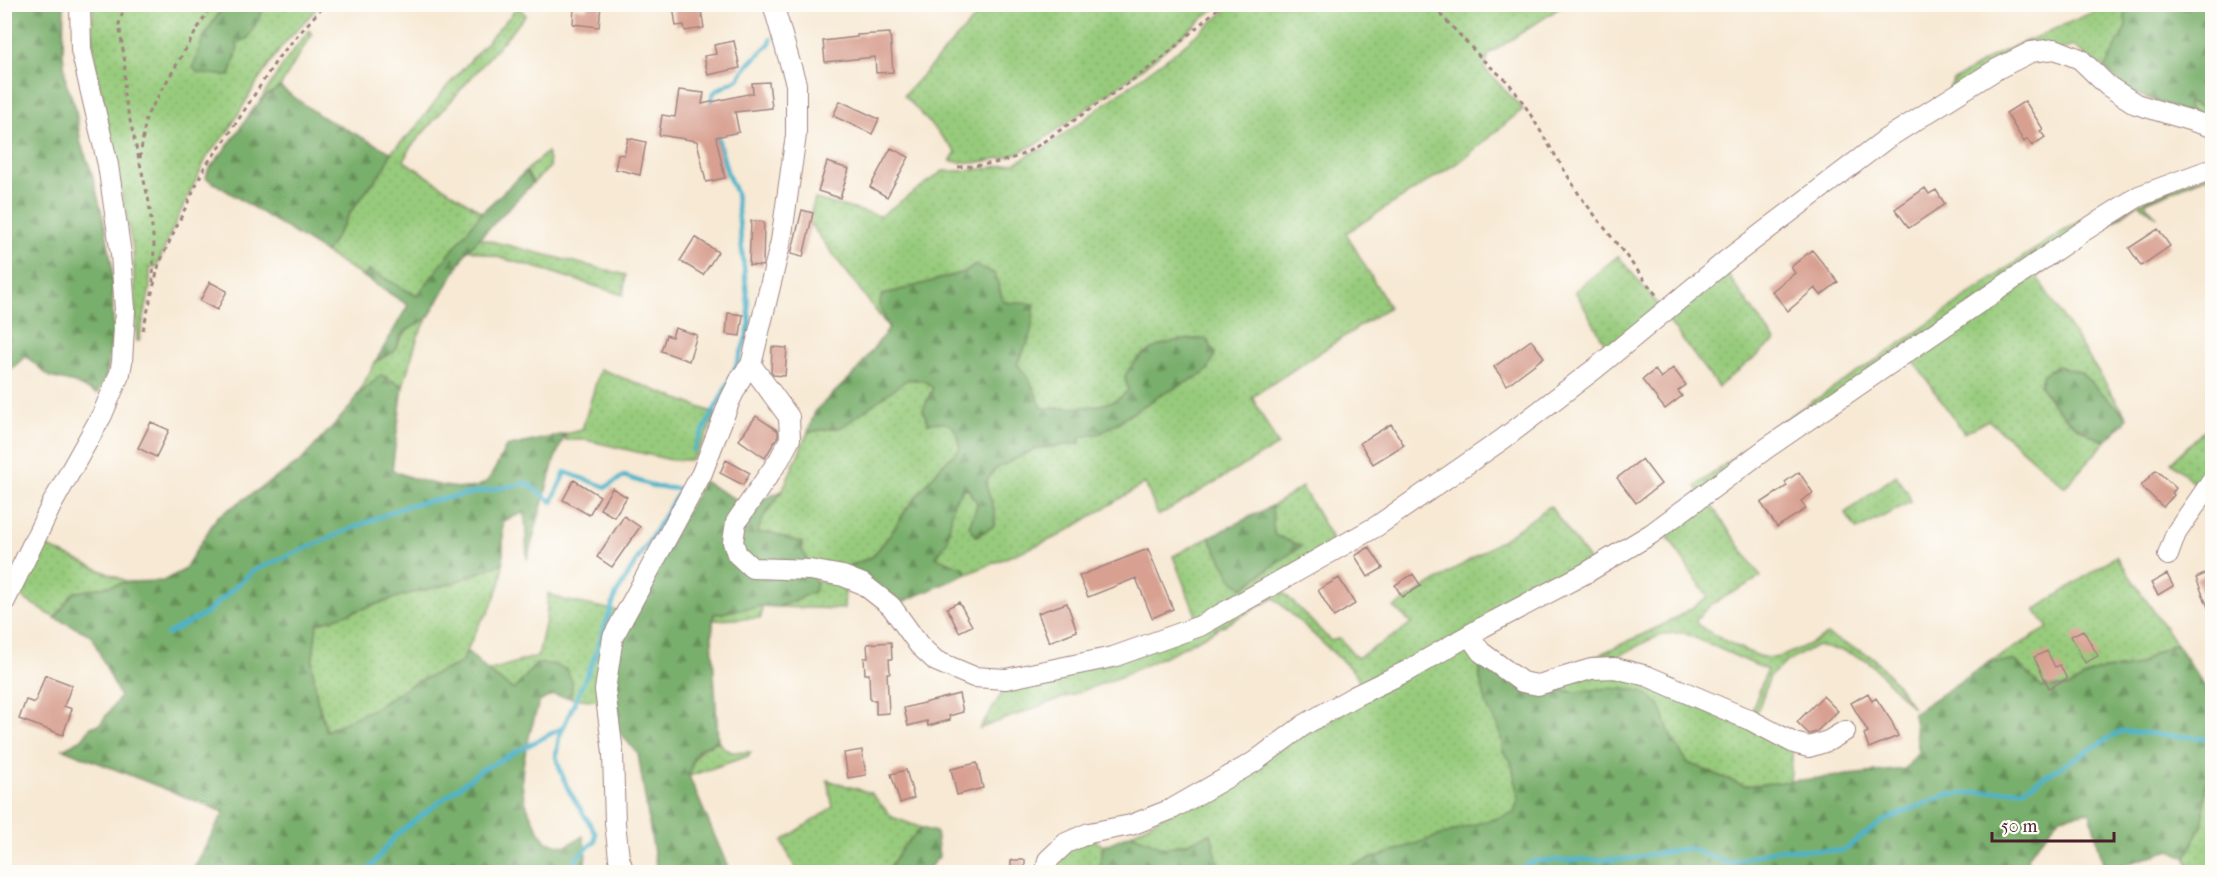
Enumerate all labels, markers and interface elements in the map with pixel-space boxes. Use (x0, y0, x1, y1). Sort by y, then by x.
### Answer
scale bar (1992, 805, 2114, 843)
text: 50 m (2001, 816, 2038, 837)

